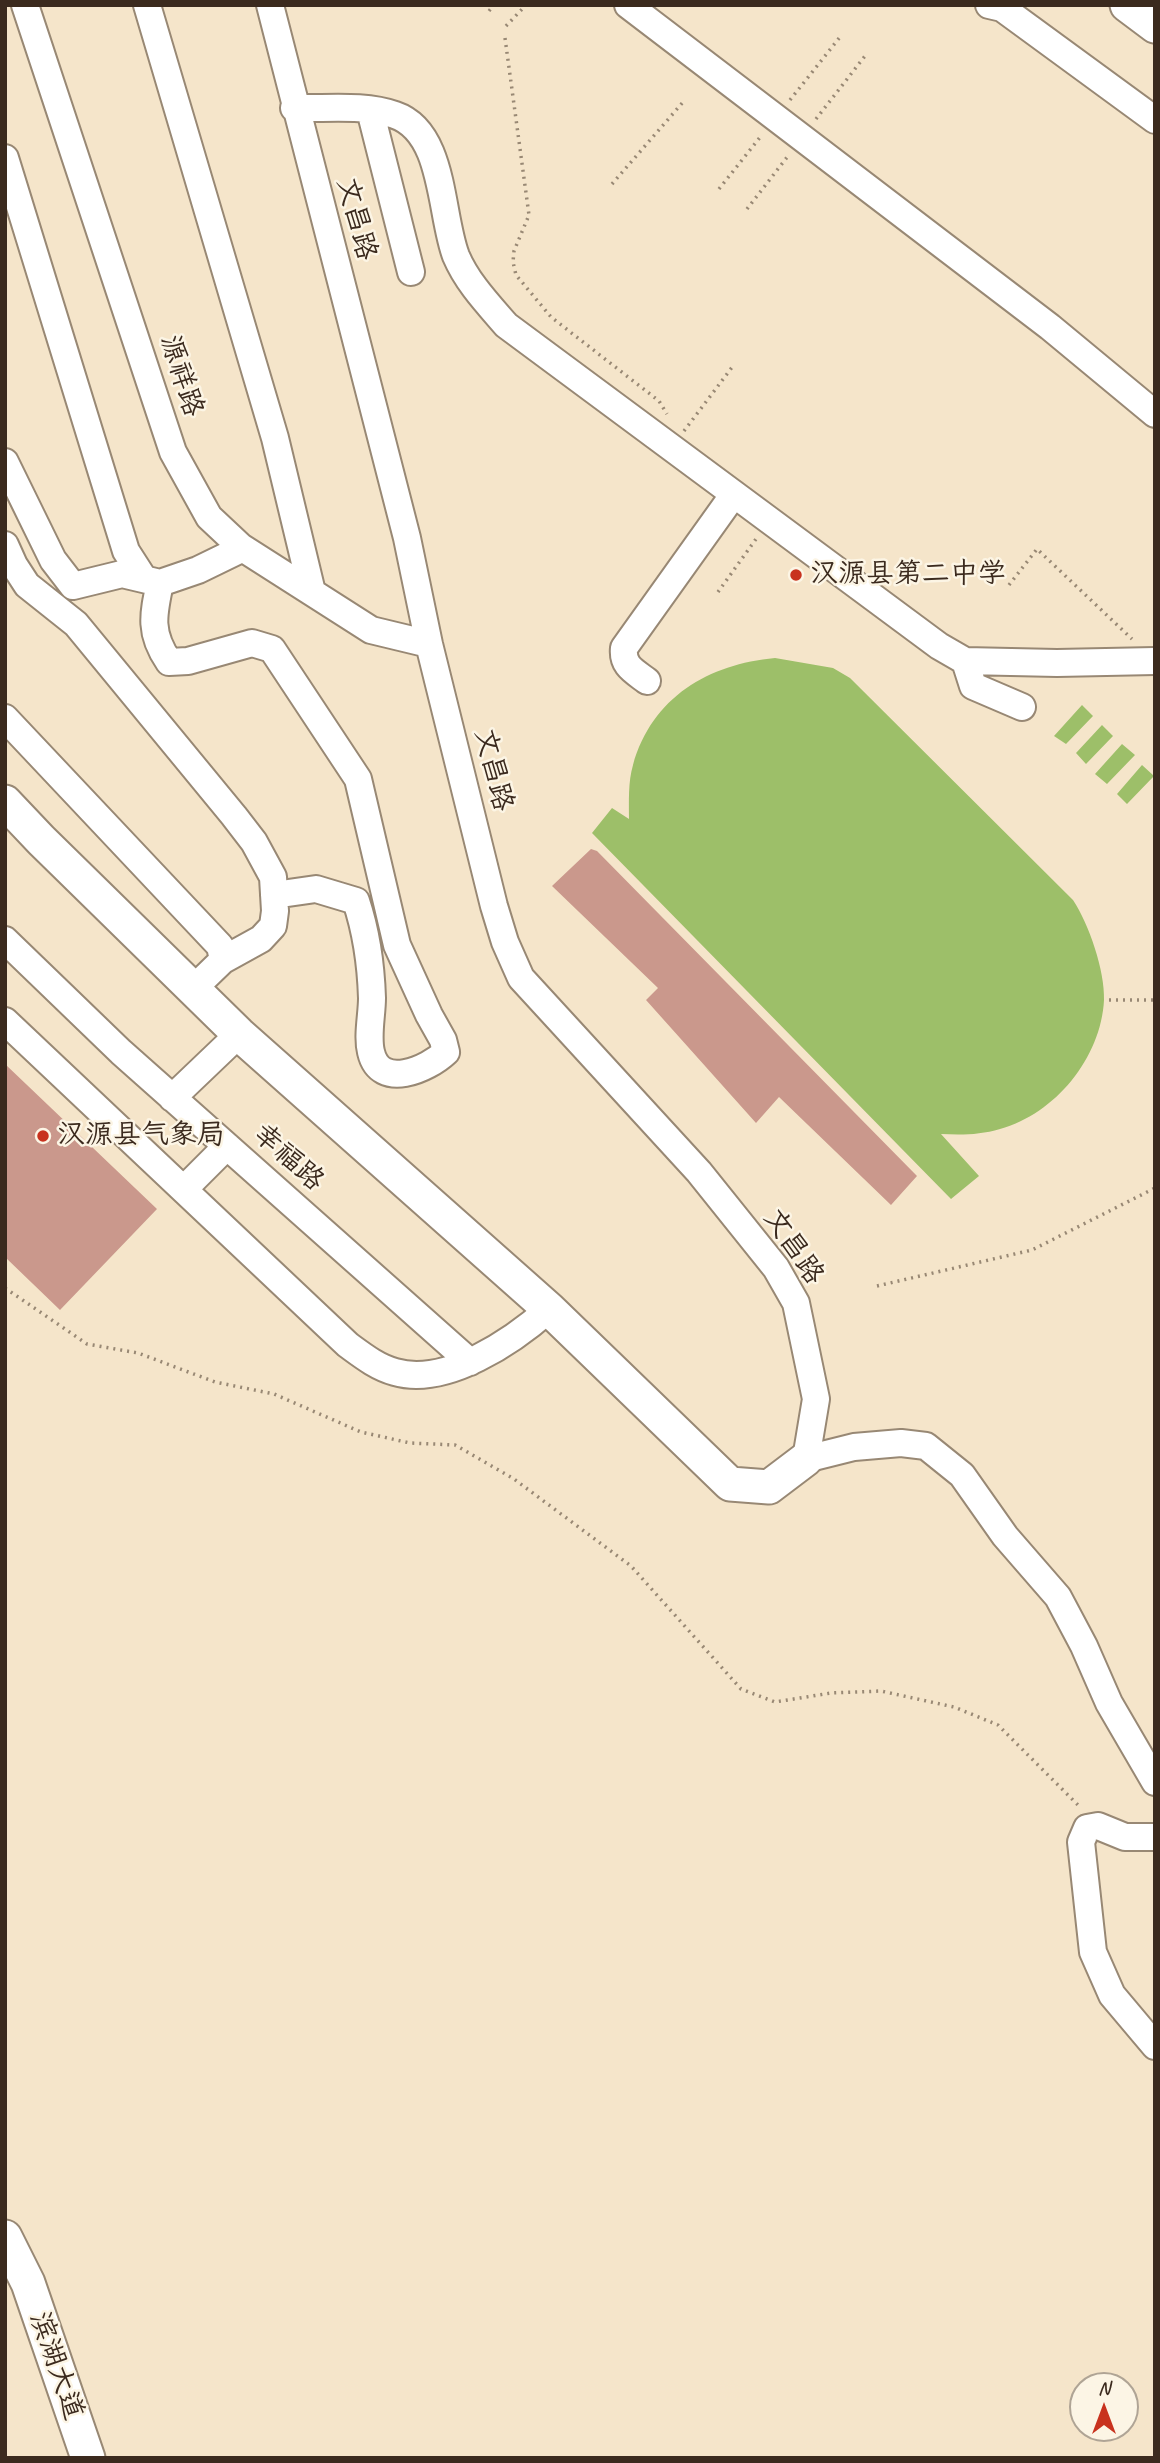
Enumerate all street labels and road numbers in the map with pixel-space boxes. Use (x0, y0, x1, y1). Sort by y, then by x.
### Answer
street label: 文昌路 (329, 174, 383, 264)
street label: 源祥路 (152, 331, 210, 421)
street label: 文昌路 (467, 725, 519, 815)
street label: 幸福路 (246, 1117, 330, 1199)
street label: 文昌路 (756, 1203, 830, 1291)
street label: 滨湖大道 (22, 2308, 90, 2424)

